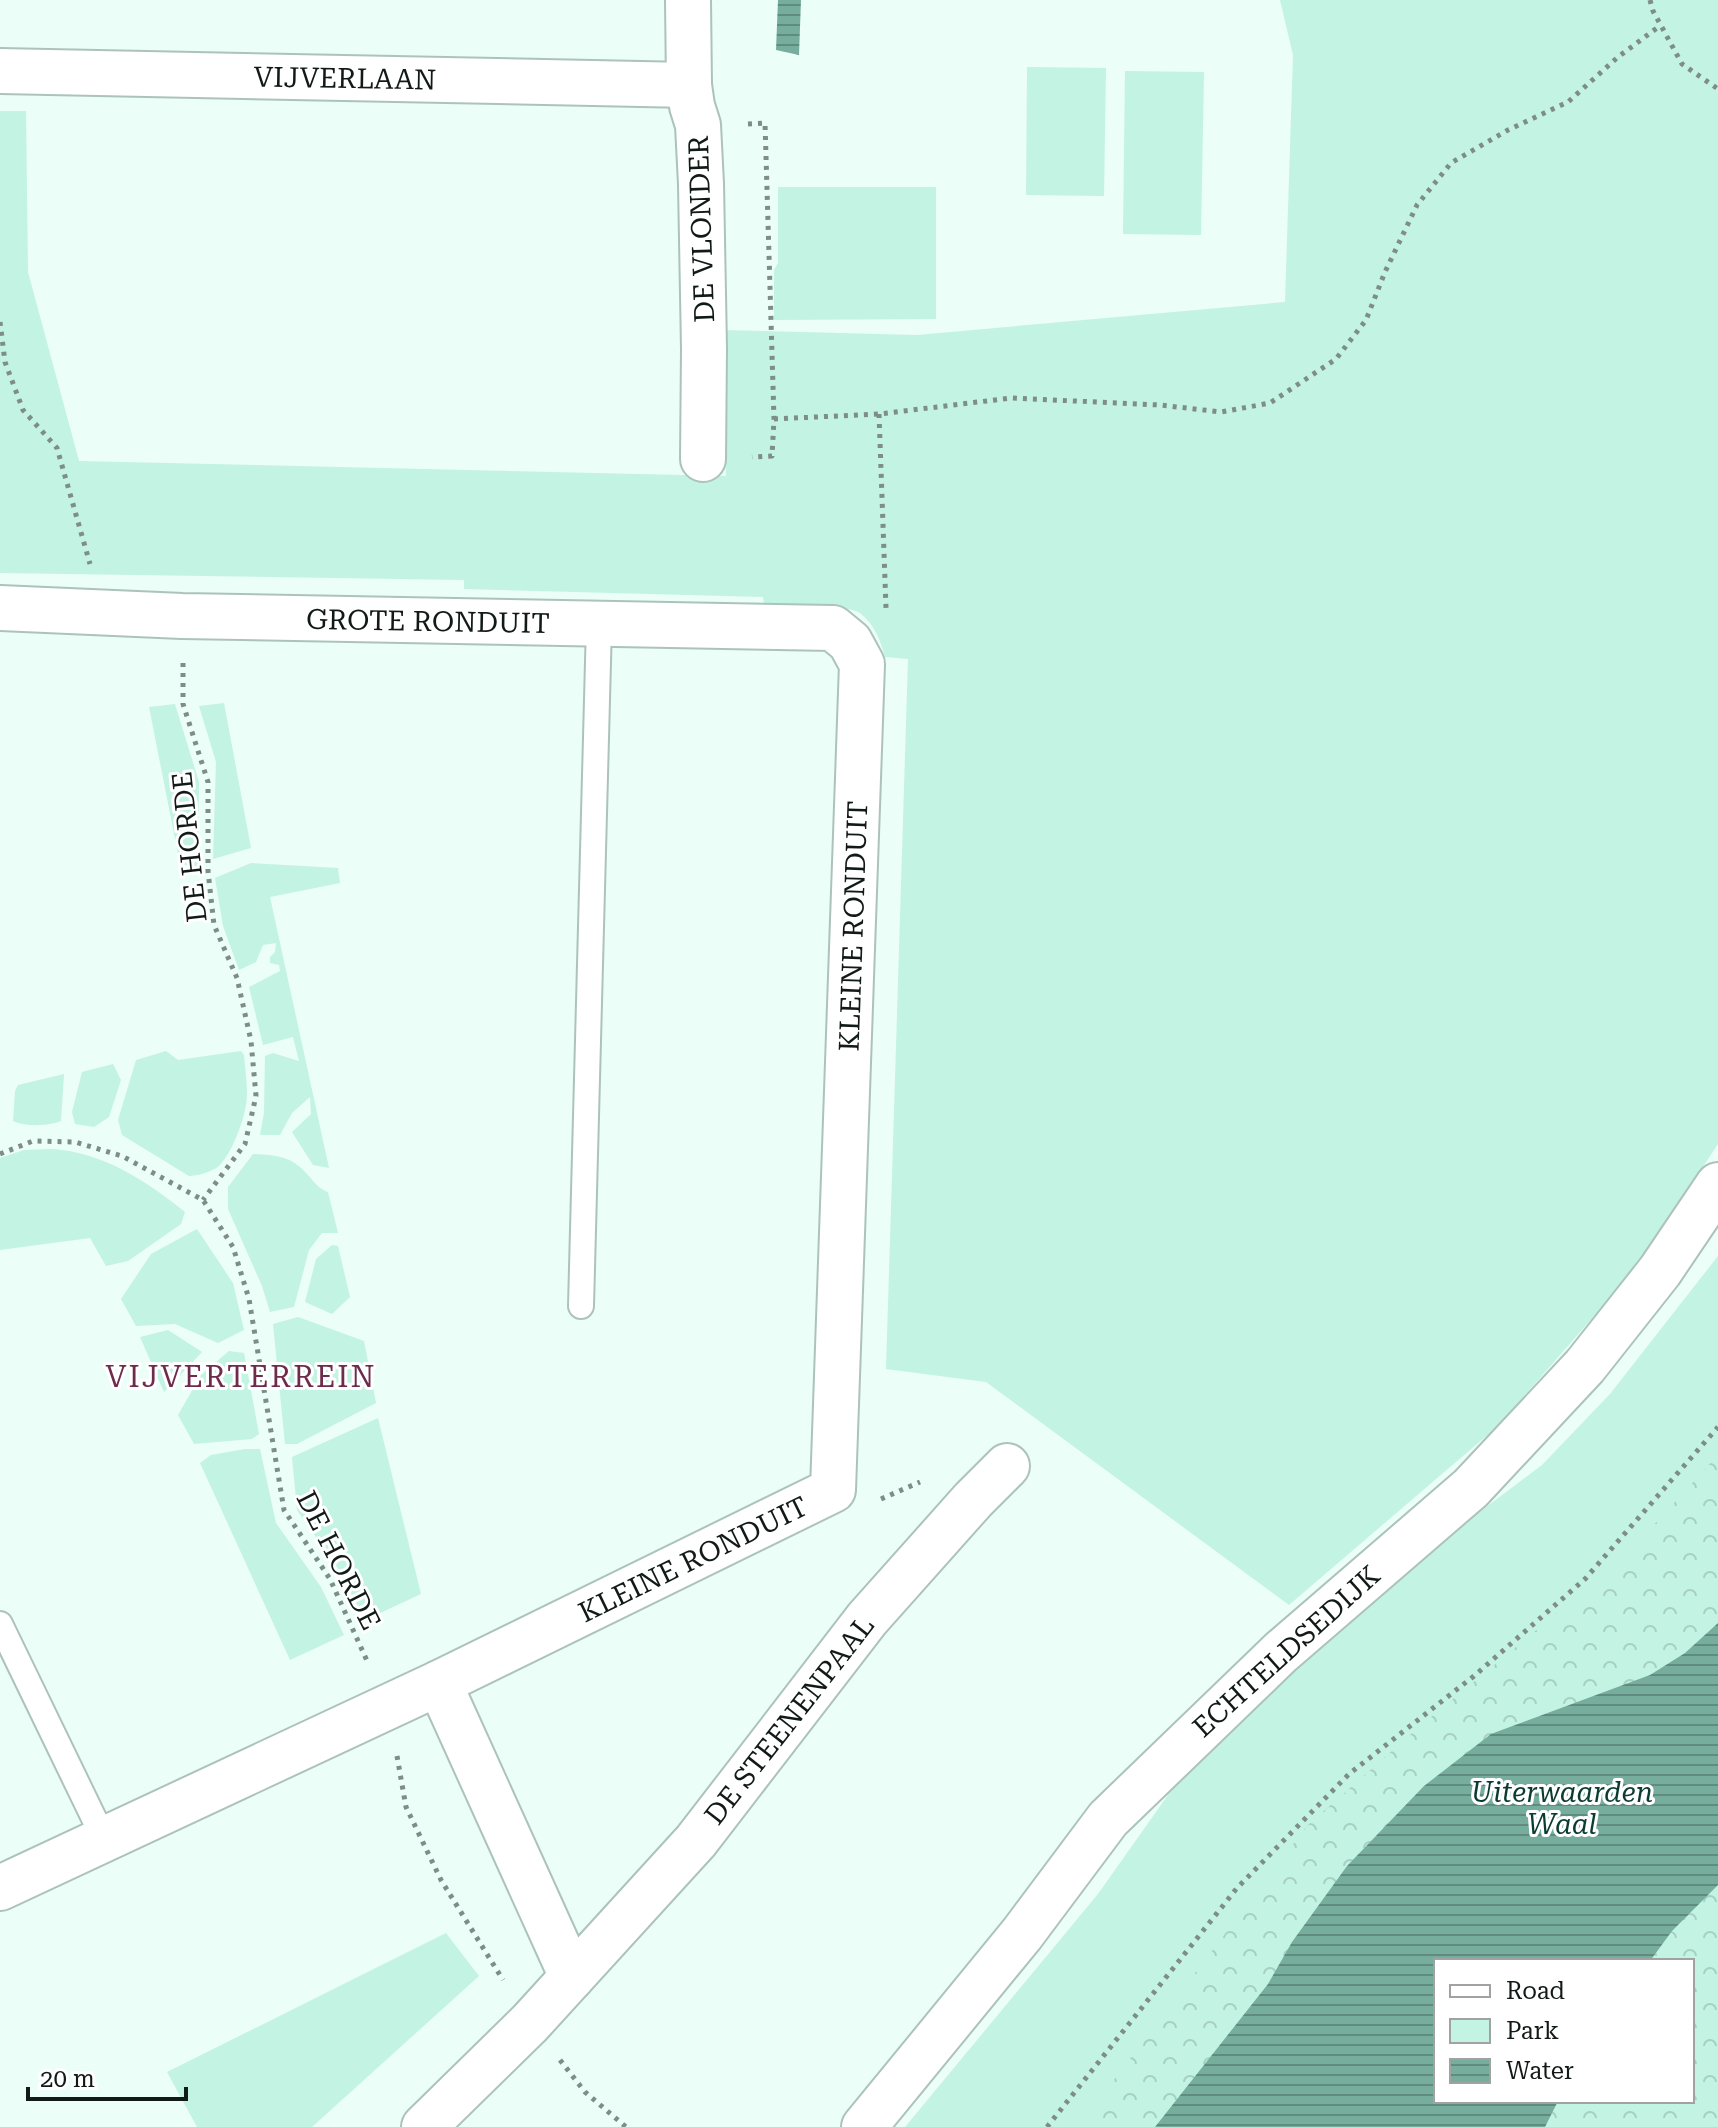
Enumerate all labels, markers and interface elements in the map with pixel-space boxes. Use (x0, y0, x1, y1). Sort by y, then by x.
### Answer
street label: VIJVERLAAN (253, 60, 437, 97)
street label: DE VLONDER (682, 135, 721, 323)
street label: GROTE RONDUIT (306, 603, 550, 640)
street label: DE HORDE (165, 770, 214, 924)
street label: KLEINE RONDUIT (833, 800, 874, 1052)
district label: VIJVERTERREIN (105, 1359, 377, 1394)
street label: DE HORDE (290, 1485, 388, 1635)
street label: KLEINE RONDUIT (573, 1490, 813, 1629)
street label: ECHTELDSEDIJK (1186, 1559, 1387, 1744)
street label: DE STEENENPAAL (698, 1610, 881, 1831)
park label: Uiterwaarden Waal (1471, 1776, 1653, 1841)
legend (1434, 1959, 1694, 2103)
text: Road (1506, 1977, 1565, 2005)
text: Park (1506, 2017, 1559, 2045)
scale bar (28, 2051, 186, 2101)
text: Water (1506, 2057, 1574, 2085)
text: 20 m (40, 2065, 95, 2093)

